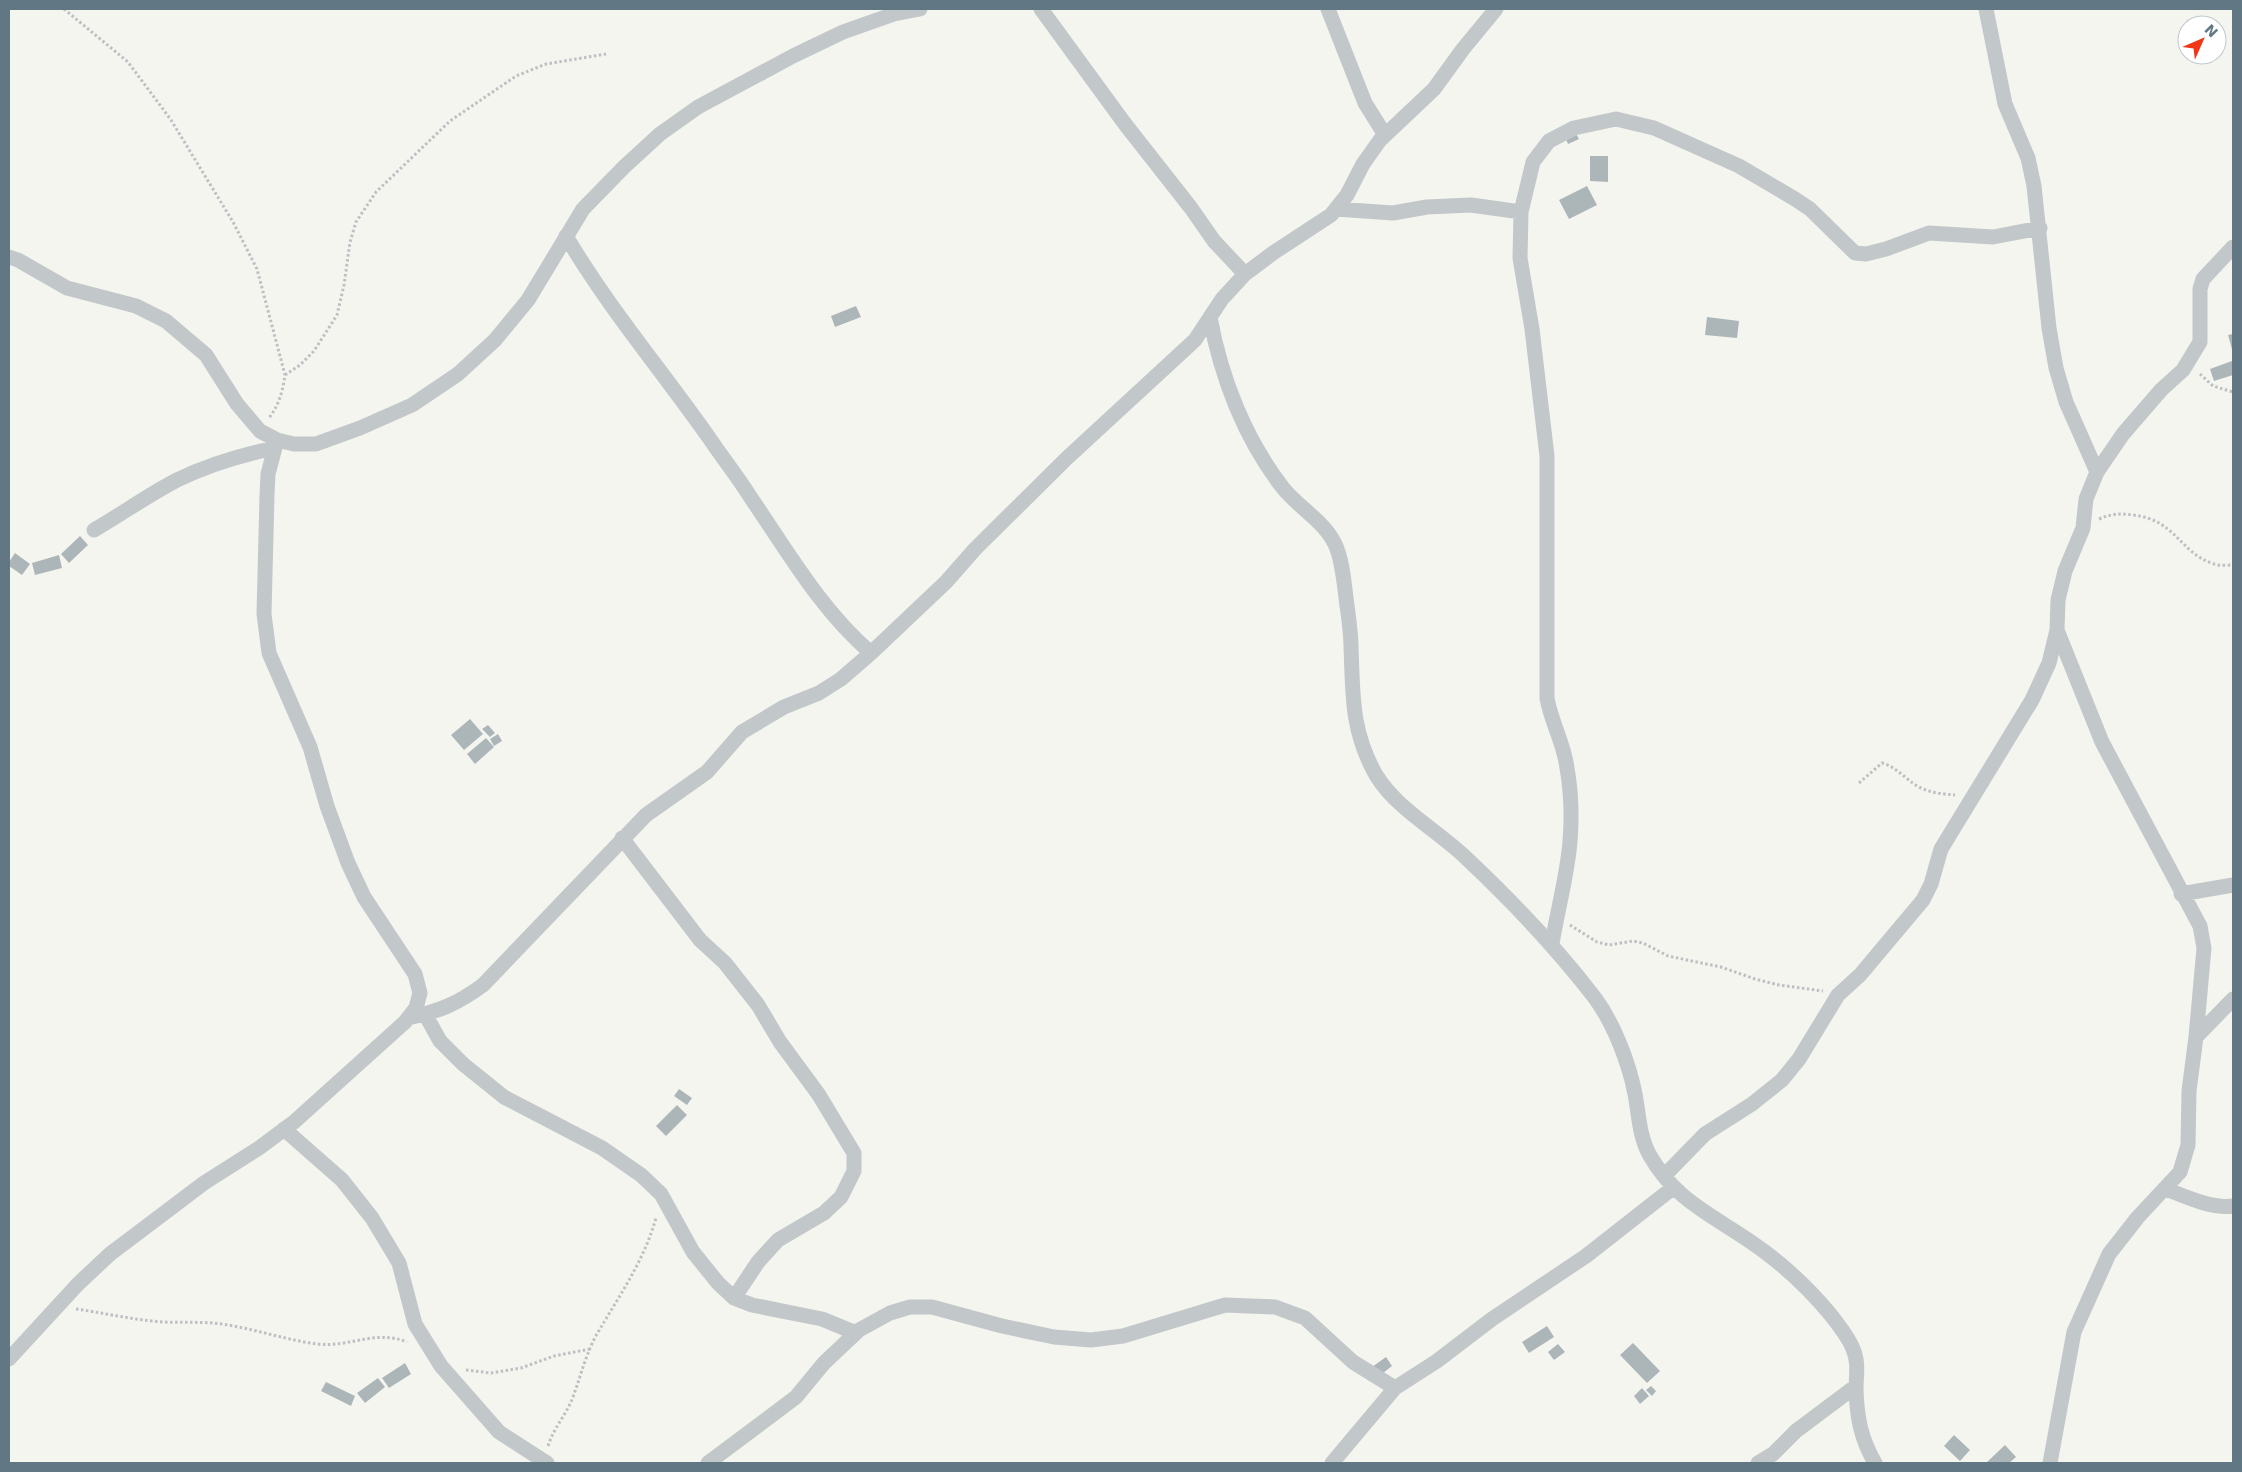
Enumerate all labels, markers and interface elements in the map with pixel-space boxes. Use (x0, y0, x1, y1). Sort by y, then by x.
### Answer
north arrow (2177, 15, 2227, 65)
text: N (2201, 21, 2221, 41)

